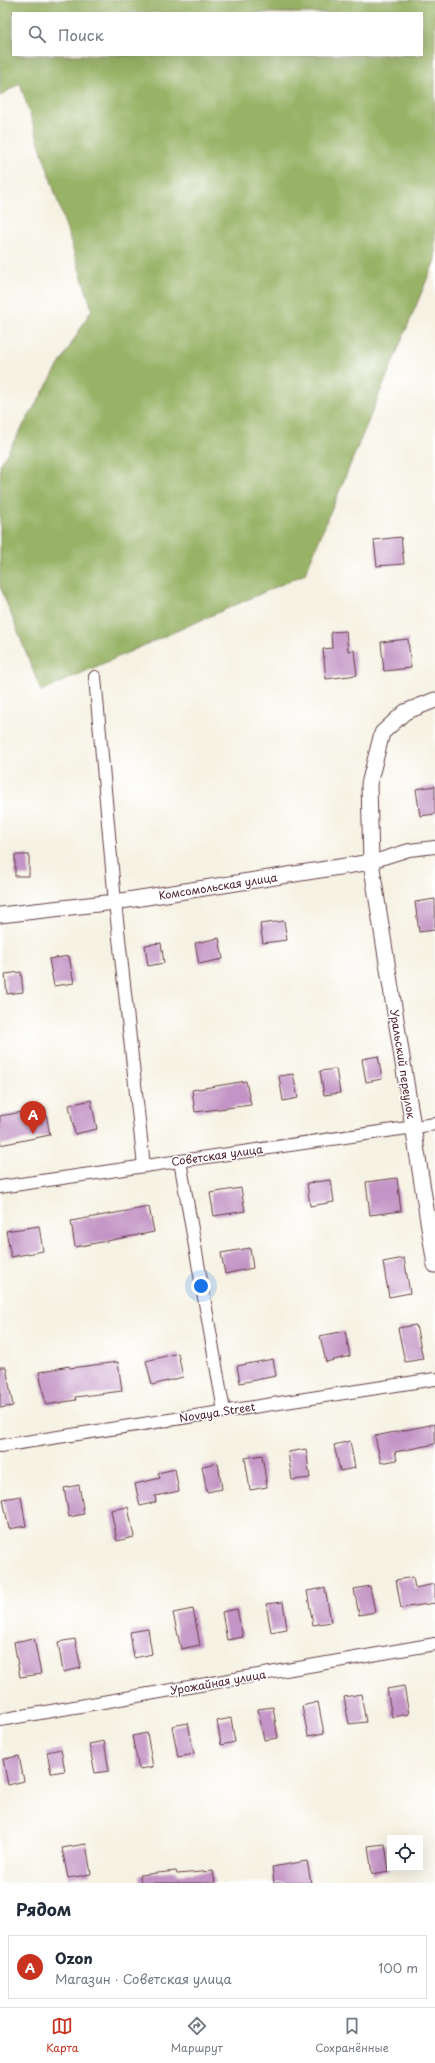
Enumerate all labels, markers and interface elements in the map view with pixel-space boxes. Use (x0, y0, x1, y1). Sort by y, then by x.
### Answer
search box (12, 12, 423, 56)
icon: search (26, 23, 48, 45)
text: Поиск (58, 23, 104, 46)
street label: Комсомольская улица (157, 868, 279, 904)
street label: Уральский переулок (386, 1008, 420, 1120)
pin: A (20, 1101, 46, 1134)
street label: Советская улица (170, 1140, 264, 1170)
your location (191, 1276, 211, 1296)
street label: Novaya Street (178, 1398, 257, 1426)
street label: Урожайная улица (169, 1665, 267, 1699)
map controls (387, 1835, 423, 1871)
button: locate (387, 1835, 423, 1871)
text: Рядом (16, 1896, 71, 1922)
text: Ozon (55, 1946, 93, 1969)
text: A (25, 1958, 35, 1977)
text: 100 m (378, 1958, 418, 1977)
text: Магазин · Советская улица (55, 1969, 232, 1988)
tab: Карта (46, 2015, 78, 2056)
tab: Маршрут (171, 2015, 223, 2056)
tab: Сохранённые (315, 2015, 389, 2056)

